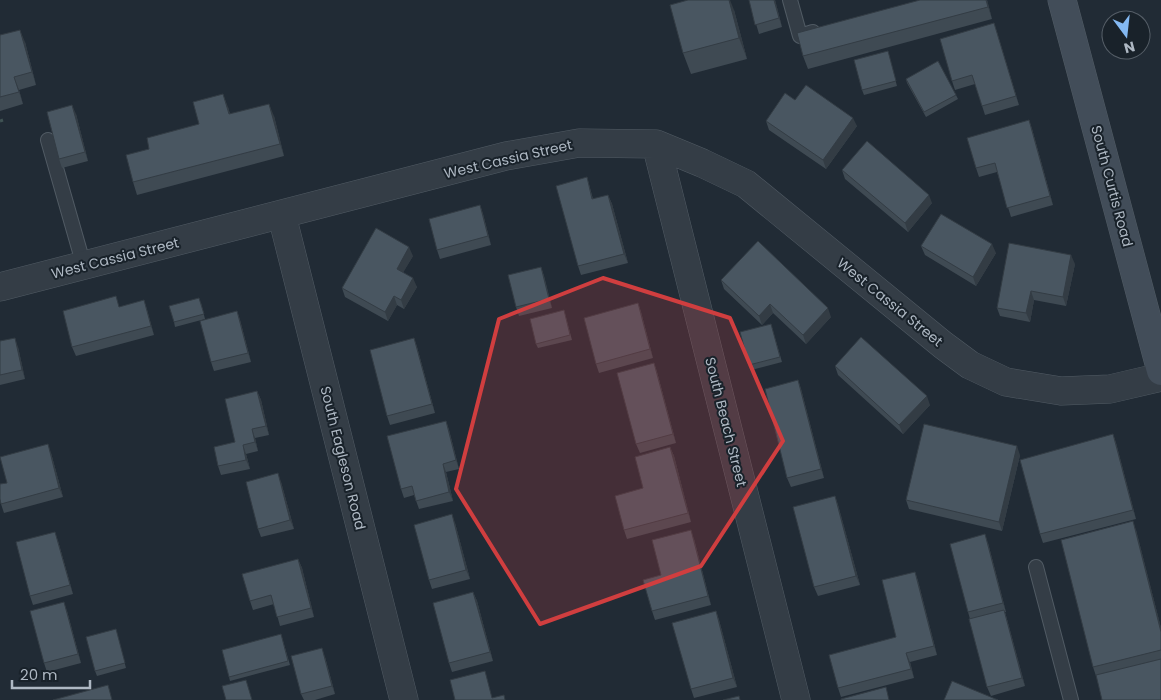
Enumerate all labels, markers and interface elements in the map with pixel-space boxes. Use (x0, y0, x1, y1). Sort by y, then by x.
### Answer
north arrow (1101, 10, 1151, 60)
text: N (1122, 37, 1137, 59)
street label: South Curtis Road (1086, 123, 1138, 249)
street label: West Cassia Street (442, 135, 574, 183)
street label: West Cassia Street (49, 232, 181, 284)
street label: West Cassia Street (833, 253, 947, 351)
street label: South Beach Street (700, 355, 752, 489)
street label: South Eagleson Road (315, 384, 371, 532)
scale bar (12, 658, 90, 690)
text: 20 m (20, 664, 58, 685)

